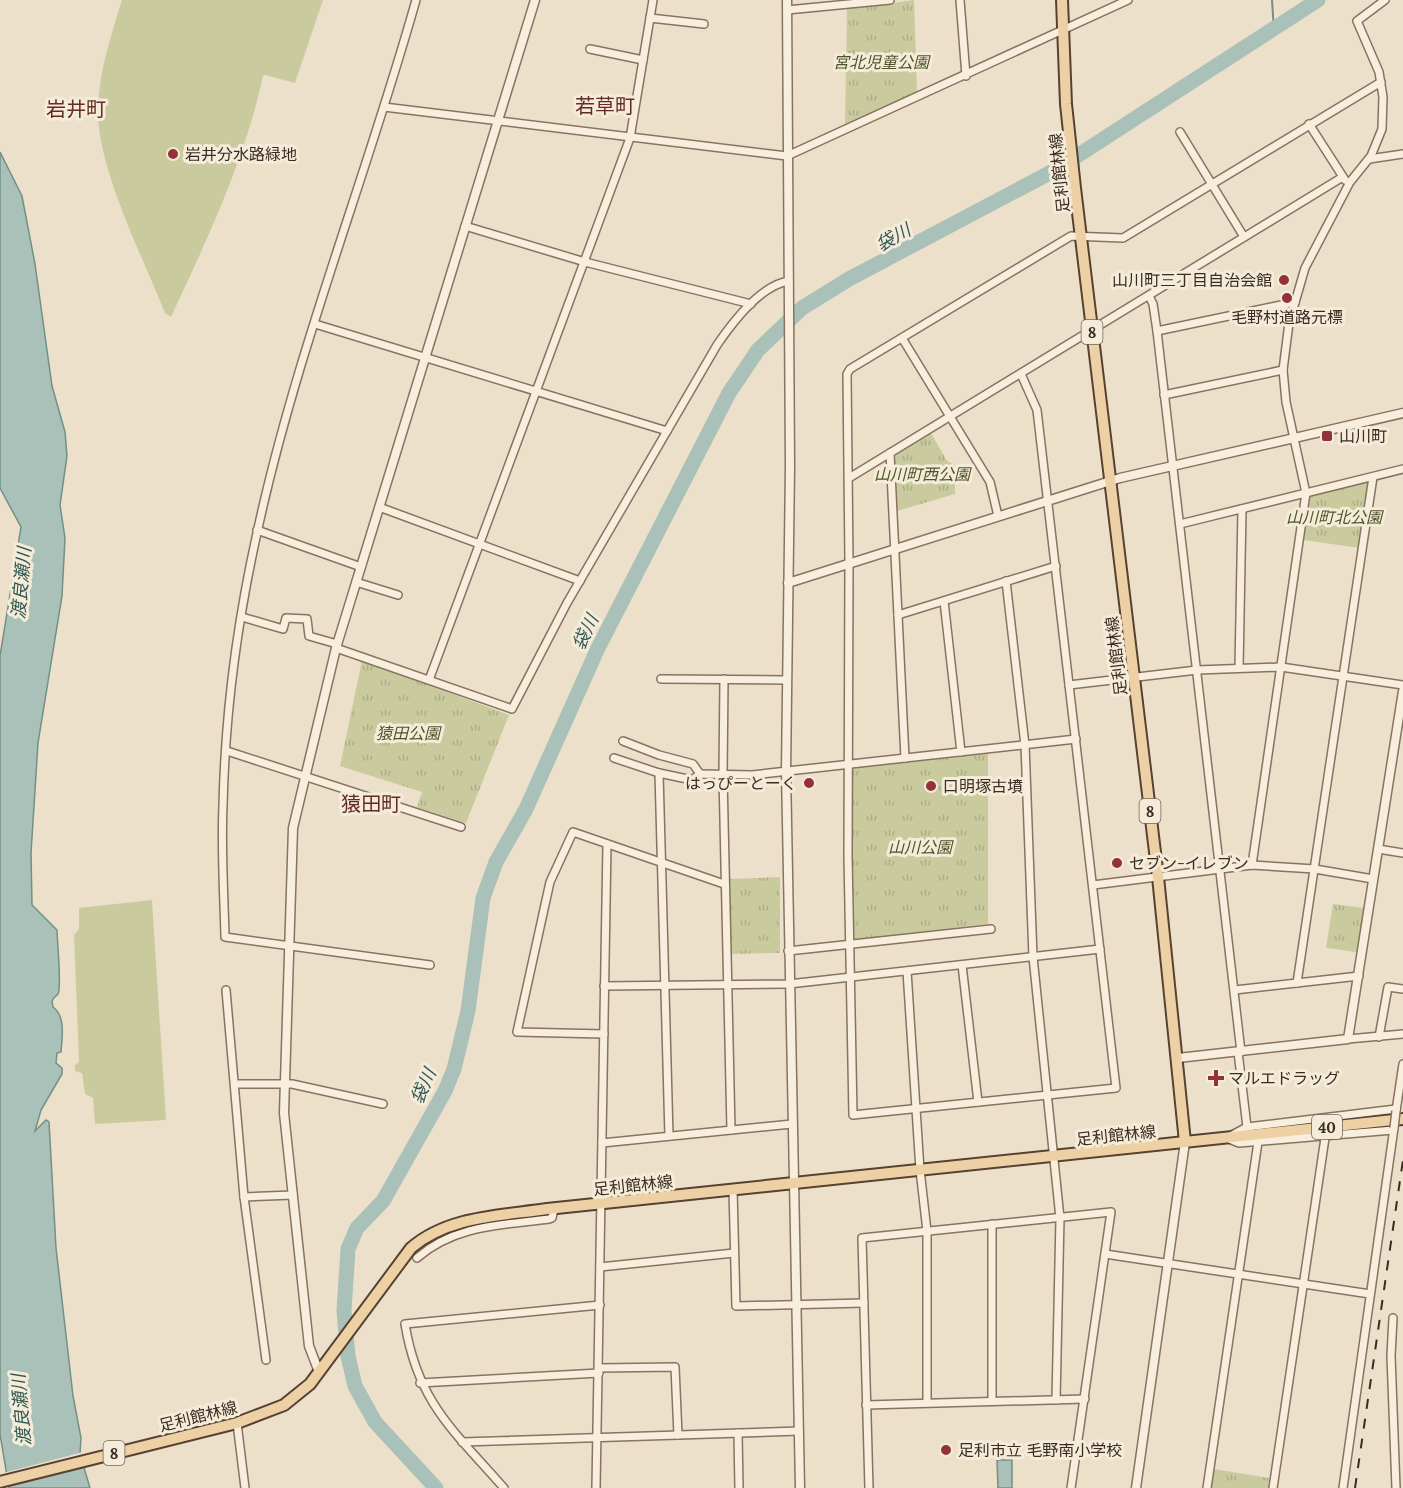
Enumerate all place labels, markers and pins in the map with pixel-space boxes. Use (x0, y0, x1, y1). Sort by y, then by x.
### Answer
place label: 岩井分水路緑地 (185, 144, 297, 164)
marker: 岩井分水路緑地 (166, 147, 180, 161)
place label: 山川町三丁目自治会館 (1112, 270, 1272, 290)
marker: 山川町三丁目自治会館 (1277, 273, 1291, 287)
marker: 毛野村道路元標 (1280, 291, 1294, 305)
place label: 毛野村道路元標 (1231, 307, 1343, 327)
place label: 山川町 (1339, 426, 1387, 446)
marker: 山川町 (1320, 429, 1334, 443)
place label: はっぴーとーく (685, 773, 797, 793)
marker: はっぴーとーく (802, 776, 816, 790)
place label: 口明塚古墳 (943, 776, 1023, 796)
marker: 口明塚古墳 (924, 779, 938, 793)
place label: セブン-イレブン (1129, 853, 1249, 873)
marker: セブン-イレブン (1110, 856, 1124, 870)
place label: マルエドラッグ (1228, 1068, 1340, 1088)
marker: マルエドラッグ (1209, 1071, 1223, 1085)
place label: 足利市立 毛野南小学校 (958, 1440, 1122, 1460)
marker: 足利市立 毛野南小学校 (939, 1443, 953, 1457)

